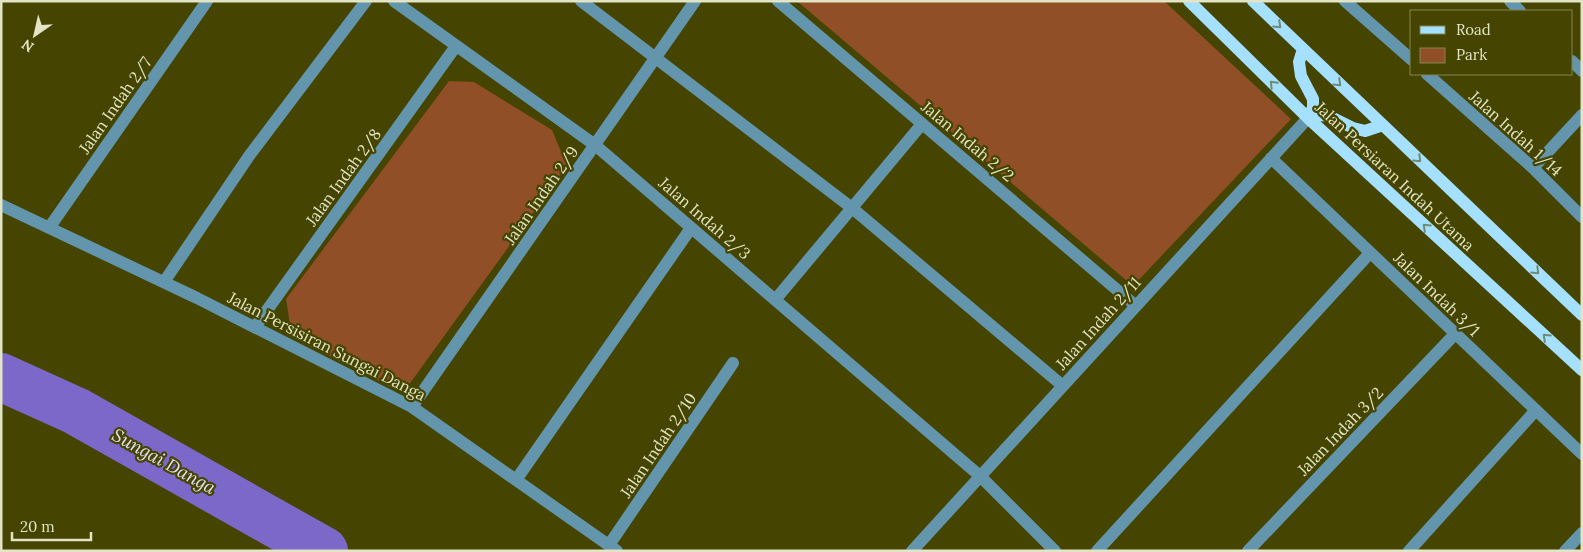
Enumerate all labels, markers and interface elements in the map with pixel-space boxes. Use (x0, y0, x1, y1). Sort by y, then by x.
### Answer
north arrow (10, 10, 60, 60)
legend (1410, 10, 1573, 75)
one-way arrow (1272, 19, 1281, 28)
text: Road (1456, 20, 1491, 39)
text: N (18, 35, 37, 56)
text: Park (1456, 45, 1487, 64)
street label: Jalan Indah 2/7 (74, 52, 157, 159)
one-way arrow (1332, 77, 1341, 86)
one-way arrow (1270, 80, 1279, 89)
street label: Jalan Indah 1/14 (1464, 85, 1567, 181)
street label: Jalan Indah 2/2 (916, 96, 1018, 186)
street label: Jalan Persiaran Indah Utama (1311, 96, 1479, 255)
street label: Jalan Indah 2/8 (300, 124, 386, 231)
street label: Jalan Indah 2/9 (499, 142, 583, 249)
one-way arrow (1412, 153, 1421, 162)
street label: Jalan Indah 2/3 (654, 172, 755, 264)
one-way arrow (1423, 224, 1432, 233)
street label: Jalan Indah 3/1 (1388, 247, 1484, 341)
one-way arrow (1530, 265, 1539, 274)
street label: Jalan Indah 2/11 (1050, 272, 1146, 375)
street label: Jalan Persisiran Sungai Danga (224, 287, 429, 405)
one-way arrow (1542, 334, 1551, 343)
street label: Jalan Indah 3/2 (1292, 383, 1388, 481)
street label: Jalan Indah 2/10 (615, 389, 701, 503)
water label: Sungai Danga (108, 423, 220, 499)
scale bar (12, 510, 91, 542)
text: 20 m (20, 517, 55, 536)

